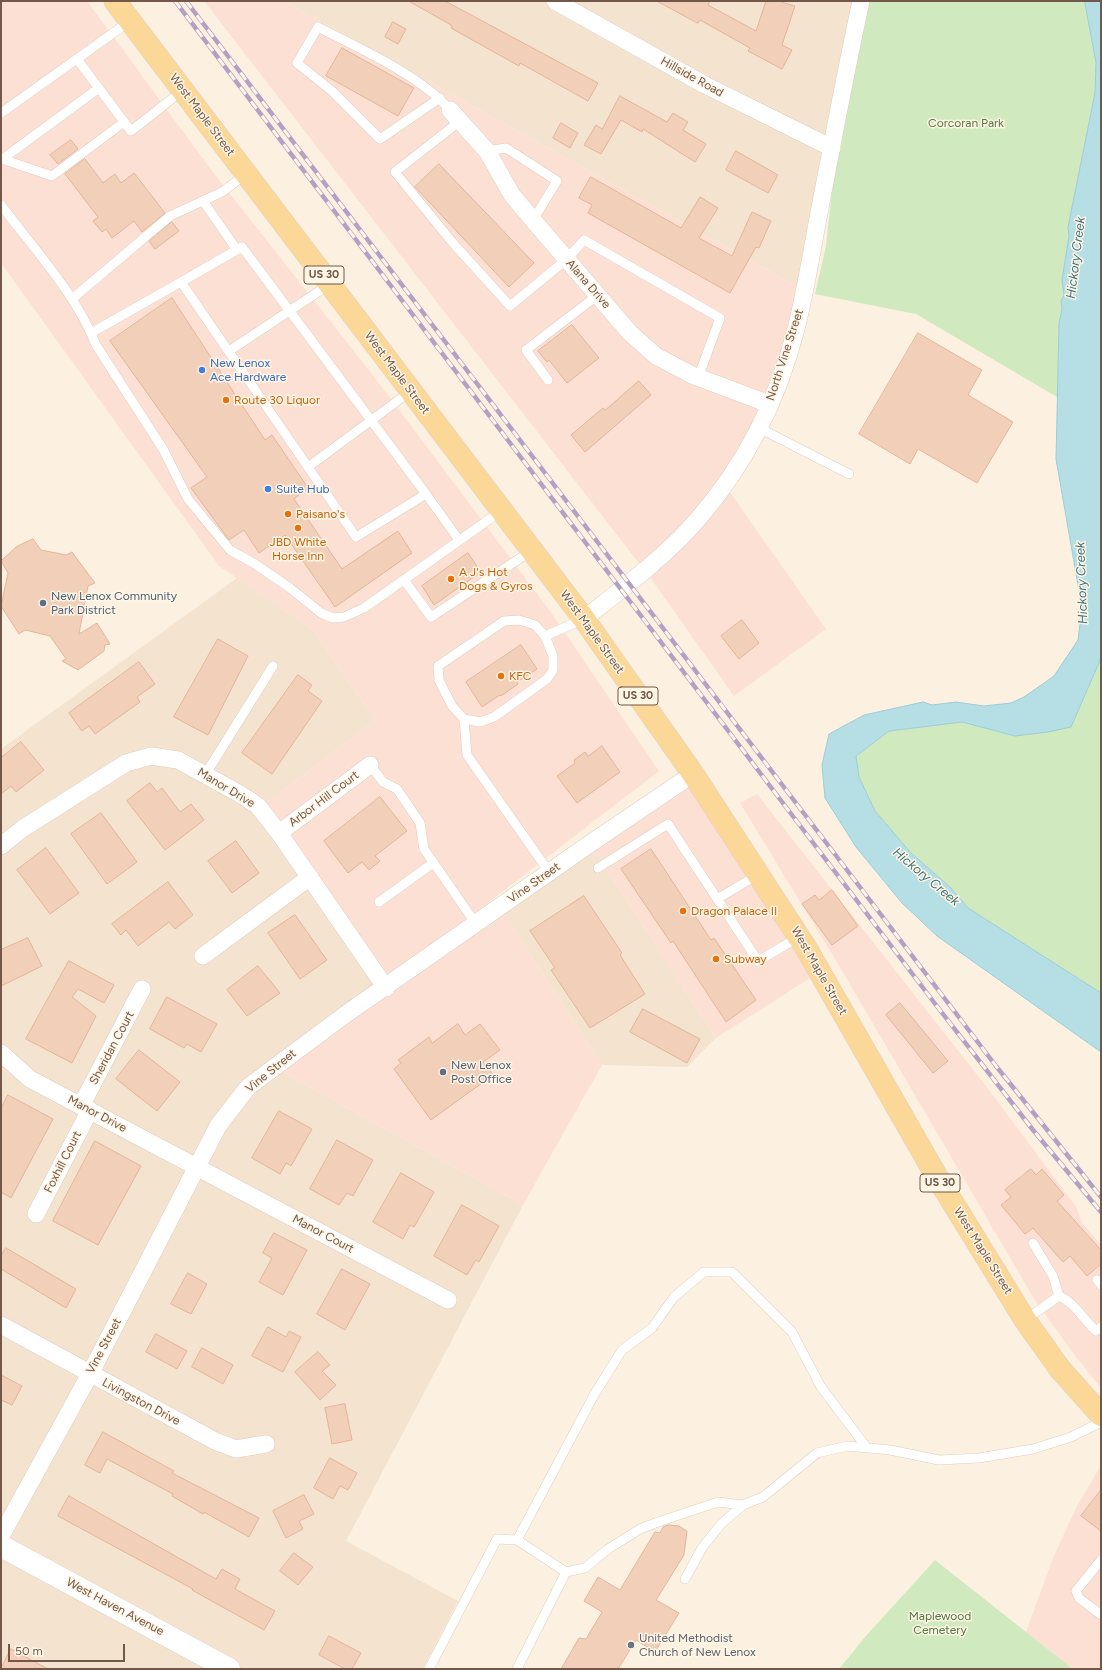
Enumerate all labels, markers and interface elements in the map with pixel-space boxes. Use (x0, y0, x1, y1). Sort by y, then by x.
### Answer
street label: Hillside Road (658, 54, 726, 100)
street label: West Maple Street (166, 71, 238, 159)
park label: Corcoran Park (928, 116, 1004, 130)
water label: Hickory Creek (1063, 216, 1089, 300)
street label: Alana Drive (563, 256, 613, 312)
road number: US 30 (304, 266, 344, 284)
street label: North Vine Street (763, 307, 807, 403)
street label: West Maple Street (361, 329, 433, 417)
place label: New Lenox Ace Hardware (210, 356, 286, 384)
marker: New Lenox Ace Hardware (197, 365, 207, 375)
place label: Route 30 Liquor (234, 393, 320, 407)
marker: Route 30 Liquor (221, 395, 231, 405)
place label: Suite Hub (276, 482, 330, 496)
marker: Suite Hub (263, 484, 273, 494)
place label: Paisano's (296, 507, 345, 521)
marker: Paisano's (283, 509, 293, 519)
marker: JBD White Horse Inn (293, 523, 303, 533)
place label: JBD White Horse Inn (270, 535, 326, 563)
water label: Hickory Creek (1073, 542, 1091, 624)
place label: A J's Hot Dogs & Gyros (459, 565, 533, 593)
marker: A J's Hot Dogs & Gyros (446, 574, 456, 584)
street label: West Maple Street (557, 587, 627, 677)
place label: New Lenox Community Park District (51, 589, 177, 617)
marker: New Lenox Community Park District (38, 598, 48, 608)
place label: KFC (509, 669, 531, 683)
marker: KFC (496, 671, 506, 681)
road number: US 30 (618, 687, 658, 705)
street label: Manor Drive (195, 765, 257, 811)
street label: Arbor Hill Court (286, 768, 362, 830)
water label: Hickory Creek (889, 845, 963, 909)
street label: Vine Street (505, 860, 563, 906)
place label: Dragon Palace II (691, 904, 777, 918)
marker: Dragon Palace II (678, 906, 688, 916)
street label: West Maple Street (788, 924, 850, 1018)
place label: Subway (724, 952, 767, 966)
marker: Subway (711, 954, 721, 964)
street label: Sheridan Court (87, 1009, 137, 1087)
street label: Vine Street (243, 1046, 299, 1096)
place label: New Lenox Post Office (451, 1058, 512, 1086)
marker: New Lenox Post Office (438, 1067, 448, 1077)
street label: Manor Drive (65, 1092, 129, 1136)
street label: Foxhill Court (41, 1129, 85, 1195)
road number: US 30 (920, 1174, 960, 1192)
street label: West Maple Street (950, 1205, 1016, 1297)
street label: Manor Court (290, 1212, 356, 1256)
street label: Vine Street (83, 1316, 125, 1376)
street label: Livingston Drive (100, 1375, 182, 1429)
street label: West Haven Avenue (64, 1575, 166, 1639)
park label: Maplewood Cemetery (909, 1609, 971, 1637)
place label: United Methodist Church of New Lenox (639, 1631, 756, 1659)
scale bar (10, 1636, 127, 1662)
marker: United Methodist Church of New Lenox (626, 1640, 636, 1650)
text: 50 m (15, 1644, 43, 1658)

